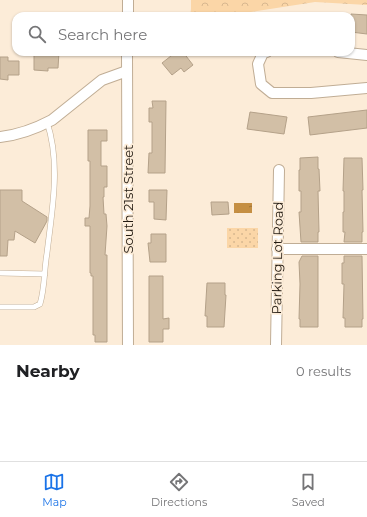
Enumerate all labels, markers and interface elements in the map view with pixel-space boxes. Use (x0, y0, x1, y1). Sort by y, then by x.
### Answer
search box (12, 12, 355, 56)
icon: search (26, 23, 48, 45)
text: Search here (58, 25, 147, 44)
street label: South 21st Street (120, 145, 136, 253)
street label: Parking Lot Road (268, 202, 286, 314)
text: Nearby (16, 361, 80, 381)
text: 0 results (296, 363, 351, 379)
tab: Map (42, 471, 67, 509)
tab: Directions (151, 471, 207, 509)
tab: Saved (292, 471, 325, 509)

